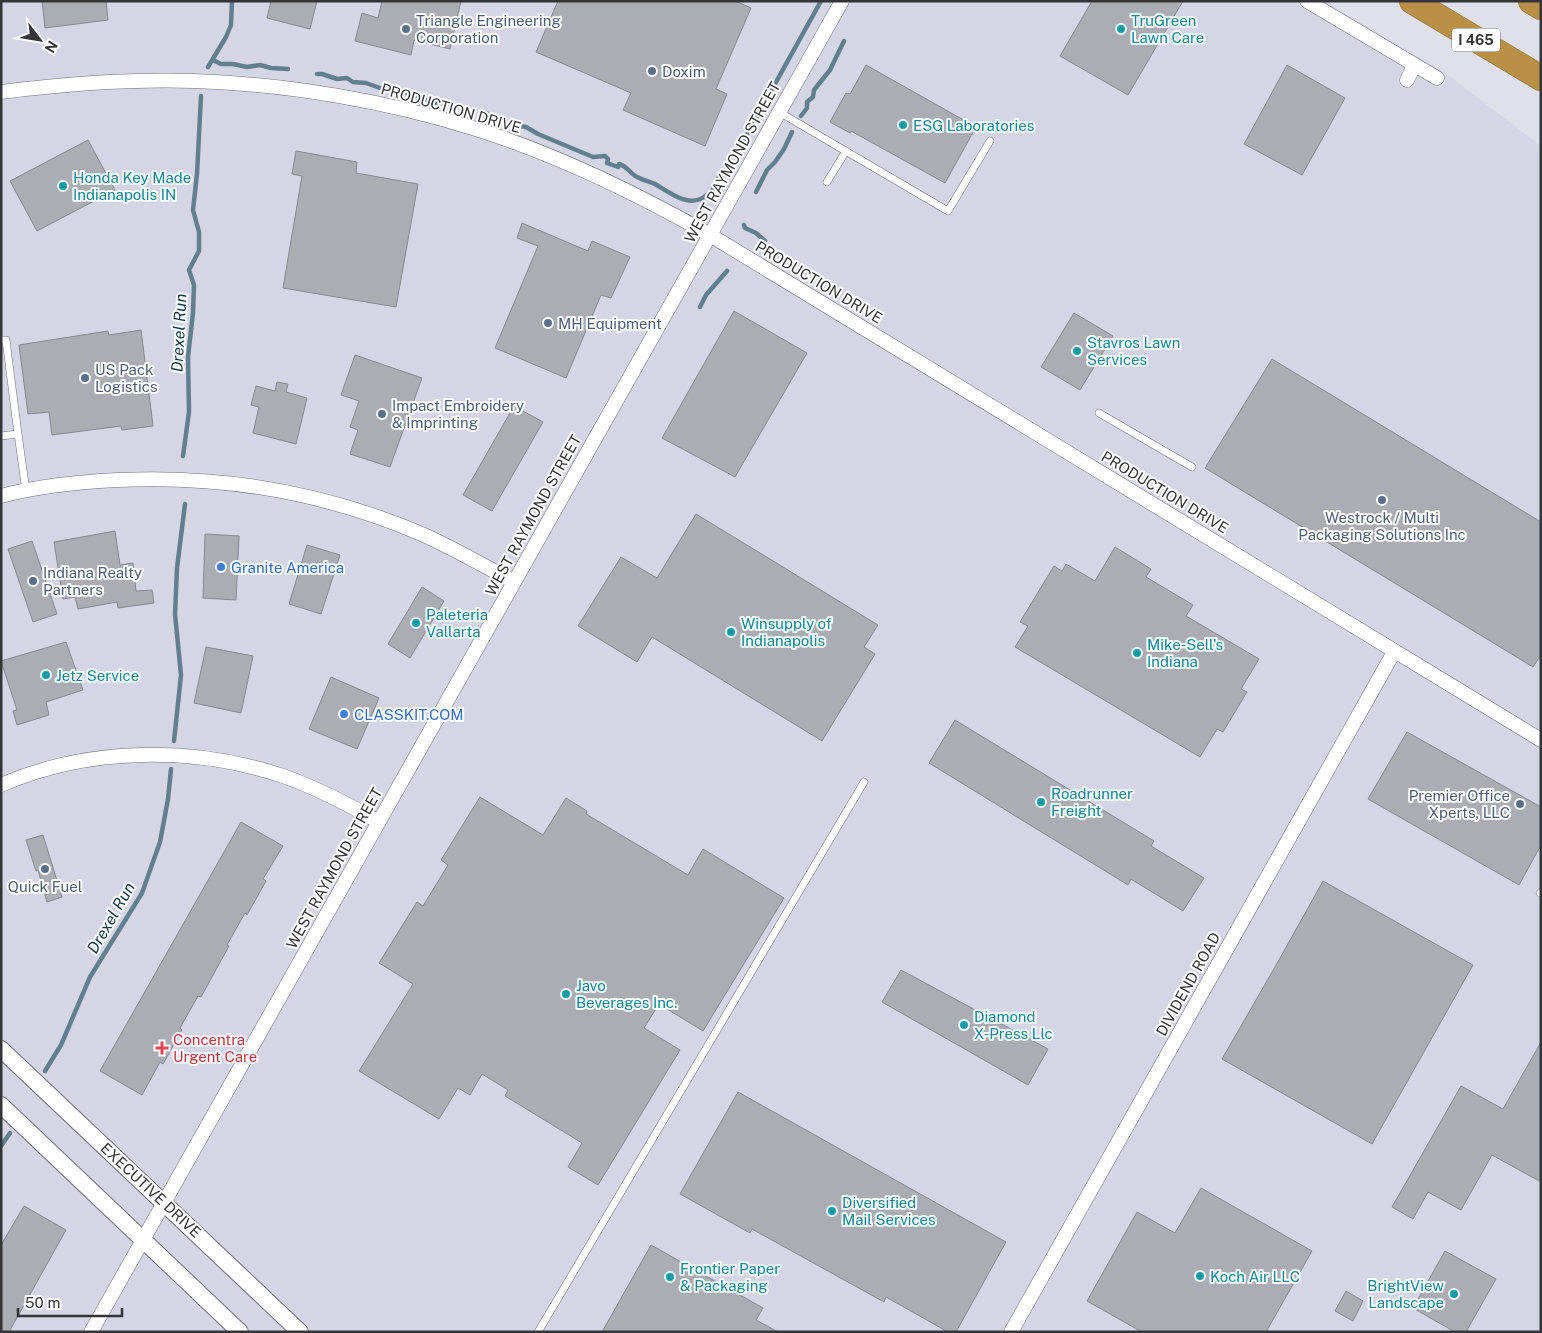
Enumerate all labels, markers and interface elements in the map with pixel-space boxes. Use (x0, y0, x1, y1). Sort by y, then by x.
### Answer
place label: Triangle Engineering Corporation (416, 12, 561, 46)
place label: TruGreen Lawn Care (1131, 12, 1204, 46)
north arrow (15, 15, 65, 65)
marker: Triangle Engineering Corporation (400, 23, 412, 35)
marker: TruGreen Lawn Care (1115, 23, 1127, 35)
road number: I 465 (1452, 28, 1500, 52)
text: N (41, 38, 61, 56)
place label: Doxim (662, 63, 706, 80)
marker: Doxim (646, 65, 658, 77)
street label: WEST RAYMOND STREET (681, 79, 783, 245)
street label: PRODUCTION DRIVE (379, 80, 523, 136)
place label: ESG Laboratories (913, 117, 1034, 134)
marker: ESG Laboratories (897, 119, 909, 131)
place label: Honda Key Made Indianapolis IN (73, 169, 191, 203)
marker: Honda Key Made Indianapolis IN (57, 180, 69, 192)
street label: PRODUCTION DRIVE (753, 237, 885, 327)
water label: Drexel Run (167, 293, 191, 373)
place label: MH Equipment (558, 315, 662, 332)
marker: MH Equipment (542, 317, 554, 329)
place label: Stavros Lawn Services (1087, 334, 1180, 368)
marker: Stavros Lawn Services (1071, 345, 1083, 357)
place label: US Pack Logistics (95, 361, 158, 395)
marker: US Pack Logistics (79, 372, 91, 384)
place label: Impact Embroidery & Imprinting (392, 397, 524, 431)
marker: Impact Embroidery & Imprinting (376, 408, 388, 420)
street label: WEST RAYMOND STREET (482, 432, 584, 598)
street label: PRODUCTION DRIVE (1099, 447, 1231, 537)
marker: Westrock / Multi Packaging Solutions Inc (1376, 494, 1388, 506)
place label: Westrock / Multi Packaging Solutions Inc (1298, 509, 1466, 543)
place label: Granite America (231, 559, 344, 576)
marker: Granite America (215, 561, 227, 573)
place label: Indiana Realty Partners (43, 564, 142, 598)
marker: Indiana Realty Partners (27, 575, 39, 587)
place label: Paleteria Vallarta (426, 606, 488, 640)
place label: Winsupply of Indianapolis (741, 615, 832, 649)
marker: Paleteria Vallarta (410, 617, 422, 629)
marker: Winsupply of Indianapolis (725, 626, 737, 638)
place label: Mike-Sell's Indiana (1147, 636, 1223, 670)
marker: Mike-Sell's Indiana (1131, 647, 1143, 659)
place label: Jetz Service (56, 667, 139, 684)
marker: Jetz Service (40, 669, 52, 681)
place label: CLASSKIT.COM (354, 706, 464, 723)
marker: CLASSKIT.COM (338, 708, 350, 720)
street label: WEST RAYMOND STREET (283, 785, 385, 951)
place label: Roadrunner Freight (1051, 785, 1133, 819)
place label: Premier Office Xperts, LLC (1409, 787, 1510, 821)
marker: Roadrunner Freight (1035, 796, 1047, 808)
marker: Premier Office Xperts, LLC (1514, 798, 1526, 810)
marker: Quick Fuel (39, 863, 51, 875)
place label: Quick Fuel (8, 878, 82, 895)
water label: Drexel Run (83, 879, 139, 957)
street label: DIVIDEND ROAD (1153, 929, 1223, 1039)
place label: Javo Beverages Inc. (576, 977, 677, 1011)
marker: Javo Beverages Inc. (560, 988, 572, 1000)
place label: Diamond X-Press Llc (974, 1008, 1053, 1042)
marker: Diamond X-Press Llc (958, 1019, 970, 1031)
place label: Concentra Urgent Care (173, 1031, 257, 1065)
marker: Concentra Urgent Care (155, 1041, 169, 1055)
street label: EXECUTIVE DRIVE (98, 1139, 204, 1241)
place label: Diversified Mail Services (842, 1194, 936, 1228)
marker: Diversified Mail Services (826, 1205, 838, 1217)
place label: Frontier Paper & Packaging (680, 1260, 780, 1294)
place label: Koch Air LLC (1210, 1268, 1300, 1285)
marker: Koch Air LLC (1194, 1270, 1206, 1282)
marker: Frontier Paper & Packaging (664, 1271, 676, 1283)
place label: BrightView Landscape (1367, 1277, 1444, 1311)
scale bar (18, 1286, 121, 1318)
marker: BrightView Landscape (1448, 1288, 1460, 1300)
text: 50 m (25, 1294, 60, 1311)

